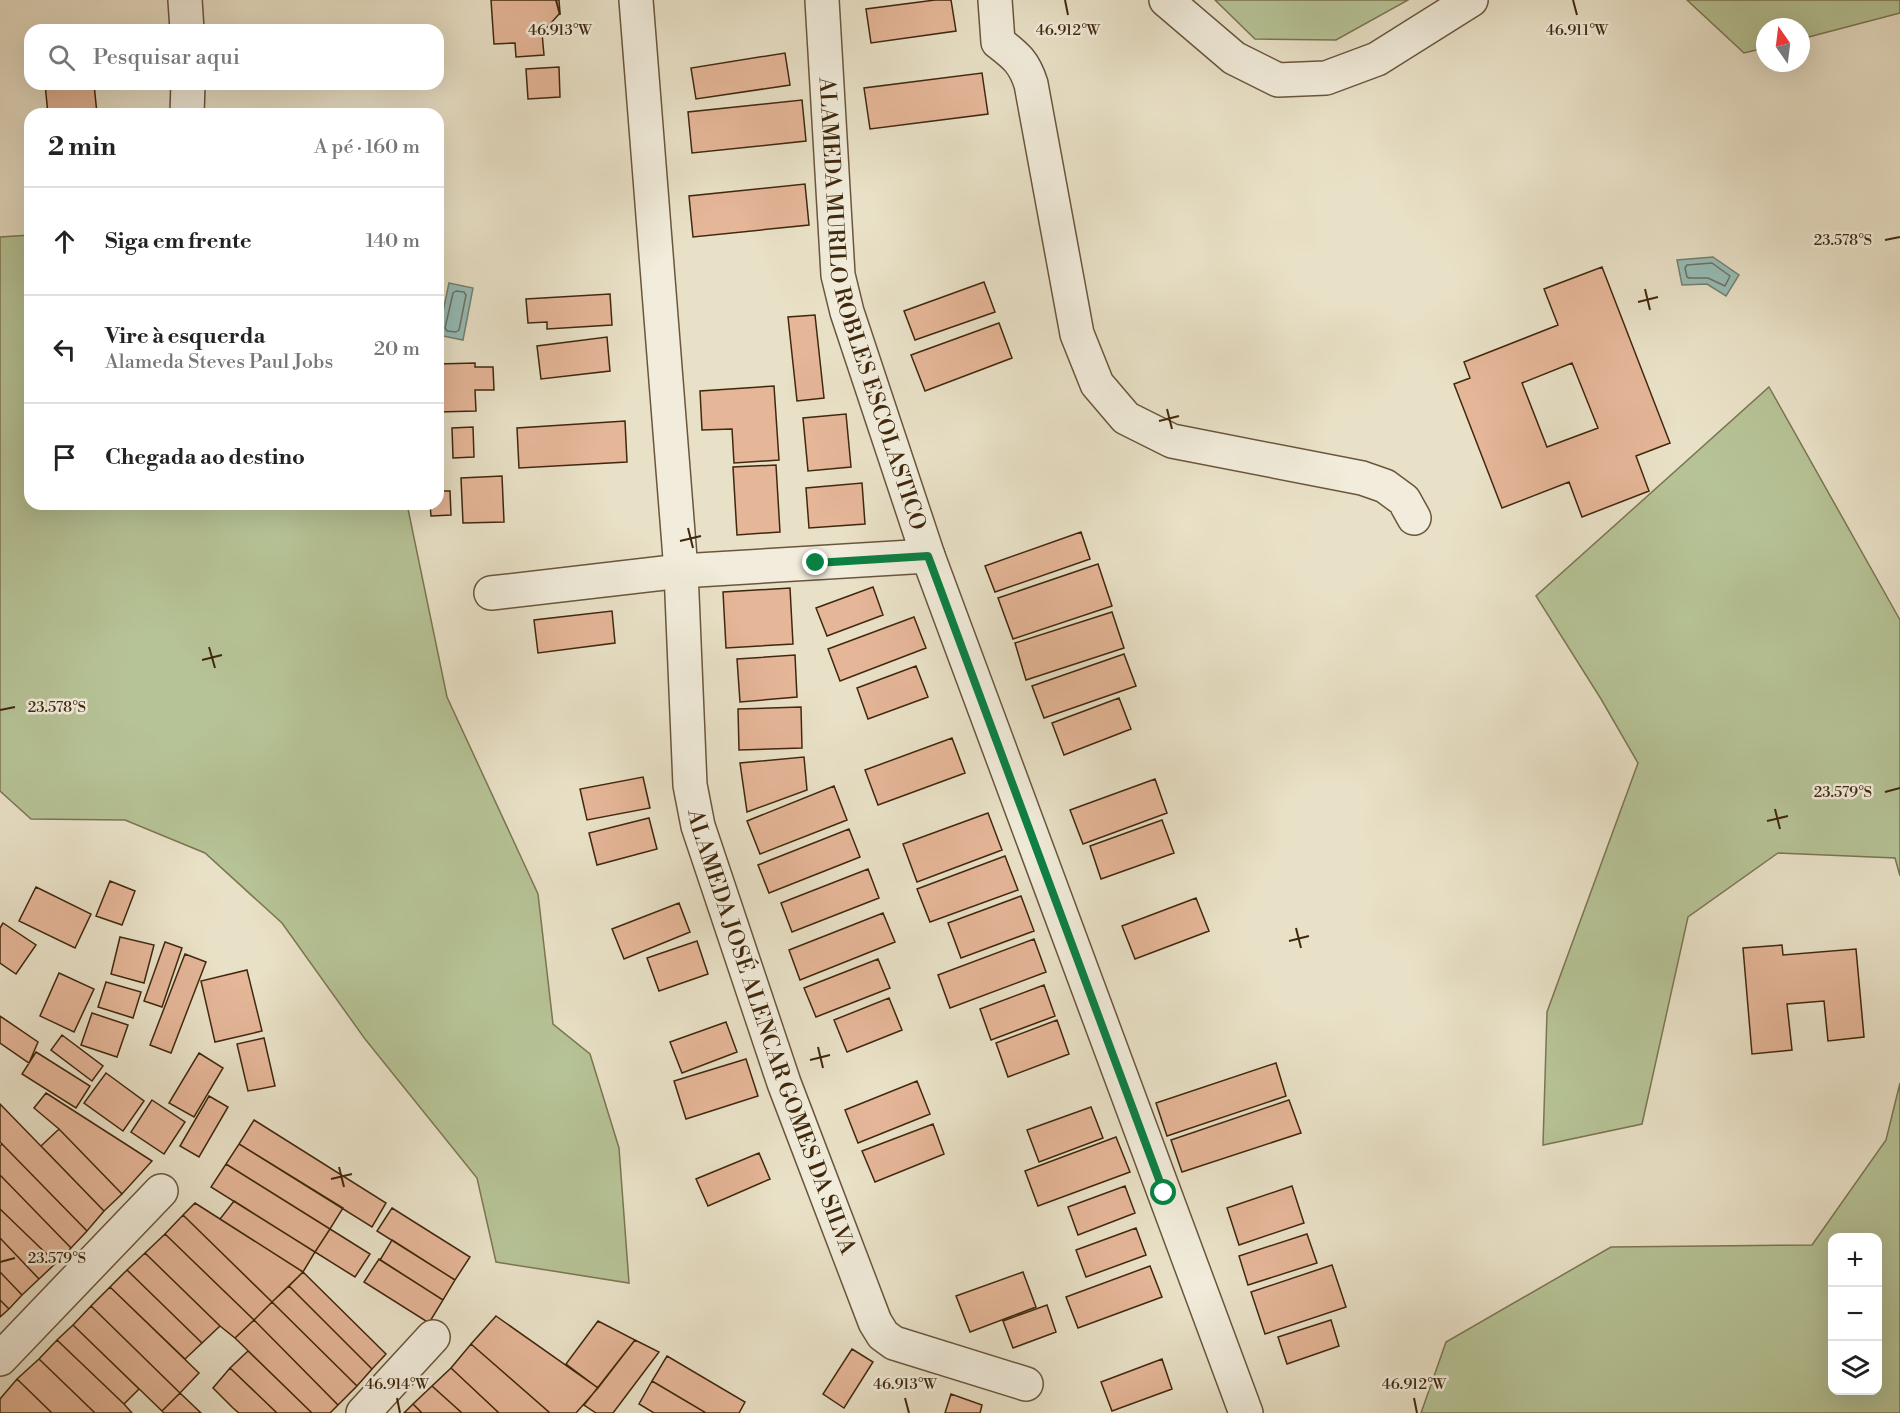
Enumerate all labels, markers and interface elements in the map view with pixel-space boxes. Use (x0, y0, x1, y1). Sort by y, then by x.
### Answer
north arrow (1756, 18, 1810, 72)
text: 46.913°W (528, 21, 592, 40)
text: 46.912°W (1036, 21, 1101, 40)
text: 46.911°W (1546, 21, 1609, 40)
search box (24, 24, 444, 90)
icon: search (45, 41, 78, 74)
text: Pesquisar aqui (93, 44, 240, 71)
street label: ALAMEDA MURILO ROBLES ESCOLASTICO (813, 75, 932, 534)
text: 2 min (48, 131, 116, 163)
text: A pé · 160 m (314, 135, 420, 160)
icon: ahead (48, 225, 81, 258)
text: Siga em frente (105, 228, 252, 255)
text: 140 m (365, 229, 420, 254)
text: 23.578°S (1814, 231, 1872, 250)
text: Vire à esquerda (105, 323, 265, 350)
icon: left (48, 333, 81, 366)
text: 20 m (374, 337, 420, 362)
text: Alameda Steves Paul Jobs (105, 350, 333, 375)
icon: arrive (48, 441, 81, 474)
text: Chegada ao destino (105, 444, 305, 471)
route end (802, 549, 828, 575)
text: 23.578°S (28, 698, 86, 717)
text: 23.579°S (1814, 783, 1872, 802)
street label: ALAMEDA JOSÉ ALENCAR GOMES DA SILVA (681, 806, 862, 1259)
route start (1150, 1179, 1176, 1205)
map controls (1828, 1233, 1882, 1395)
button: + (1828, 1233, 1882, 1287)
text: 23.579°S (28, 1249, 86, 1268)
button: − (1828, 1287, 1882, 1341)
button: layers (1828, 1341, 1882, 1395)
text: 46.914°W (365, 1375, 429, 1394)
text: 46.913°W (873, 1375, 937, 1394)
text: 46.912°W (1382, 1375, 1447, 1394)

